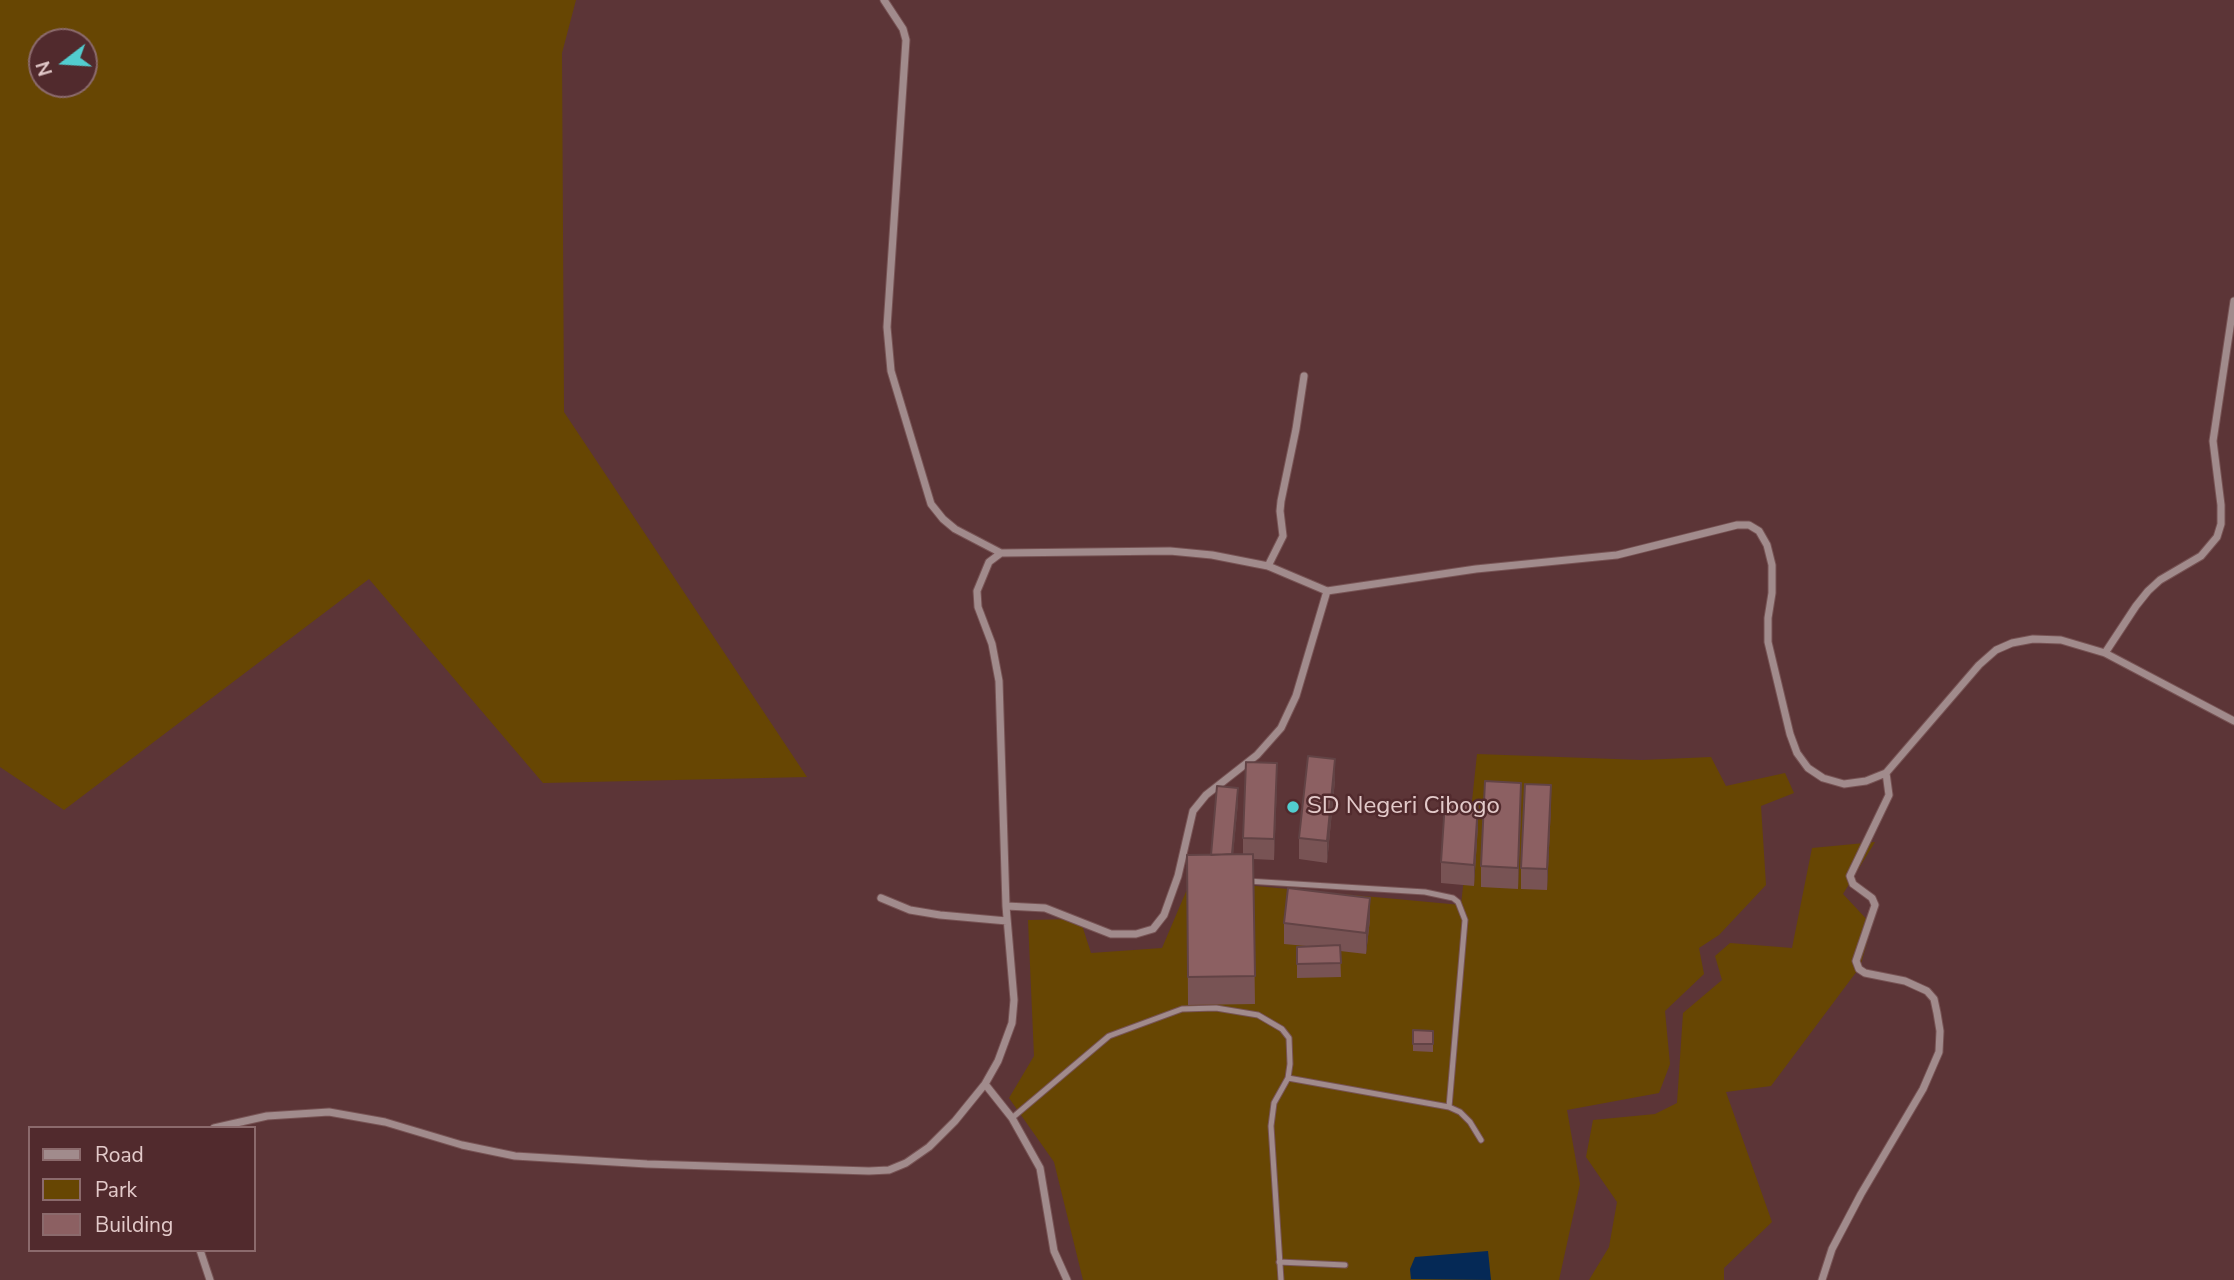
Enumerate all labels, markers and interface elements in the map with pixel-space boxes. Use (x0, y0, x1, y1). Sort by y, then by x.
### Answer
north arrow (28, 28, 98, 98)
text: N (30, 58, 59, 79)
place label: SD Negeri Cibogo (1307, 793, 1500, 821)
marker: SD Negeri Cibogo (1285, 799, 1301, 815)
legend (28, 1126, 256, 1252)
text: Road (95, 1141, 144, 1169)
text: Park (95, 1176, 137, 1204)
text: Building (95, 1211, 173, 1239)

